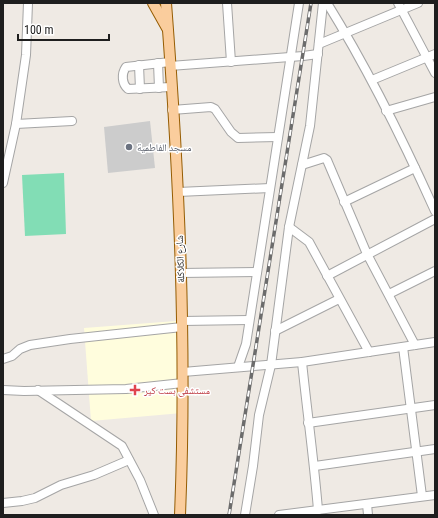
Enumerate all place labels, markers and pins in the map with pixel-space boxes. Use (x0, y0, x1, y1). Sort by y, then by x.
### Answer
marker: مسجد الفاطمية (124, 142, 134, 152)
place label: مسجد الفاطمية (137, 142, 192, 153)
marker: مستشفى بست كير (129, 384, 141, 396)
place label: مستشفى بست كير (143, 385, 211, 397)

